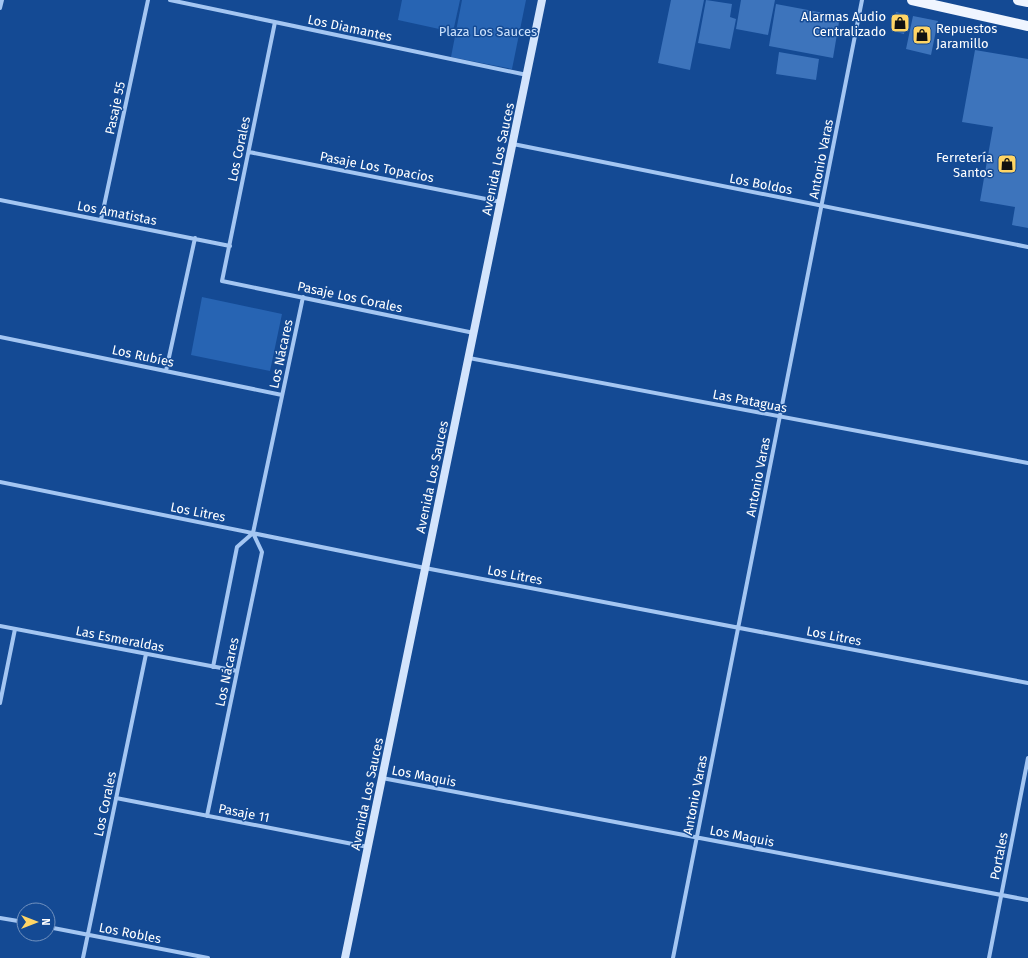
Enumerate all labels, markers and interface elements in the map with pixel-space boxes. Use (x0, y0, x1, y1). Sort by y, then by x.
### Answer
place label: Alarmas Audio Centralizado (801, 9, 886, 39)
street label: Los Diamantes (306, 12, 394, 44)
shop icon: Alarmas Audio Centralizado (889, 12, 911, 34)
place label: Repuestos Jaramillo (936, 21, 997, 51)
park label: Plaza Los Sauces (439, 24, 537, 39)
shop icon: Repuestos Jaramillo (911, 24, 933, 46)
street label: Pasaje 55 (102, 80, 128, 136)
street label: Avenida Los Sauces (479, 101, 517, 217)
street label: Los Corales (225, 115, 253, 183)
street label: Antonio Varas (806, 118, 836, 200)
street label: Pasaje Los Topacios (319, 149, 435, 185)
place label: Ferretería Santos (936, 150, 993, 180)
shop icon: Ferretería Santos (996, 153, 1018, 175)
street label: Los Boldos (728, 171, 794, 197)
street label: Los Amatistas (76, 198, 158, 228)
street label: Pasaje Los Corales (296, 279, 404, 315)
street label: Los Nácares (266, 318, 296, 390)
street label: Los Rubíes (111, 342, 175, 370)
street label: Las Pataguas (712, 386, 788, 416)
street label: Avenida Los Sauces (413, 419, 451, 535)
street label: Antonio Varas (743, 436, 773, 518)
street label: Los Litres (169, 499, 227, 525)
street label: Los Litres (486, 562, 544, 588)
street label: Las Esmeraldas (74, 623, 166, 655)
street label: Los Litres (805, 623, 863, 649)
street label: Los Nácares (212, 636, 242, 708)
street label: Avenida Los Sauces (348, 736, 386, 852)
street label: Antonio Varas (680, 754, 710, 836)
street label: Los Maquis (390, 762, 458, 790)
street label: Los Corales (91, 770, 119, 838)
street label: Pasaje 11 (217, 801, 271, 825)
street label: Los Maquis (708, 822, 776, 850)
street label: Portales (987, 831, 1011, 881)
north arrow (16, 902, 56, 942)
text: N (39, 918, 52, 926)
street label: Los Robles (98, 920, 162, 946)

